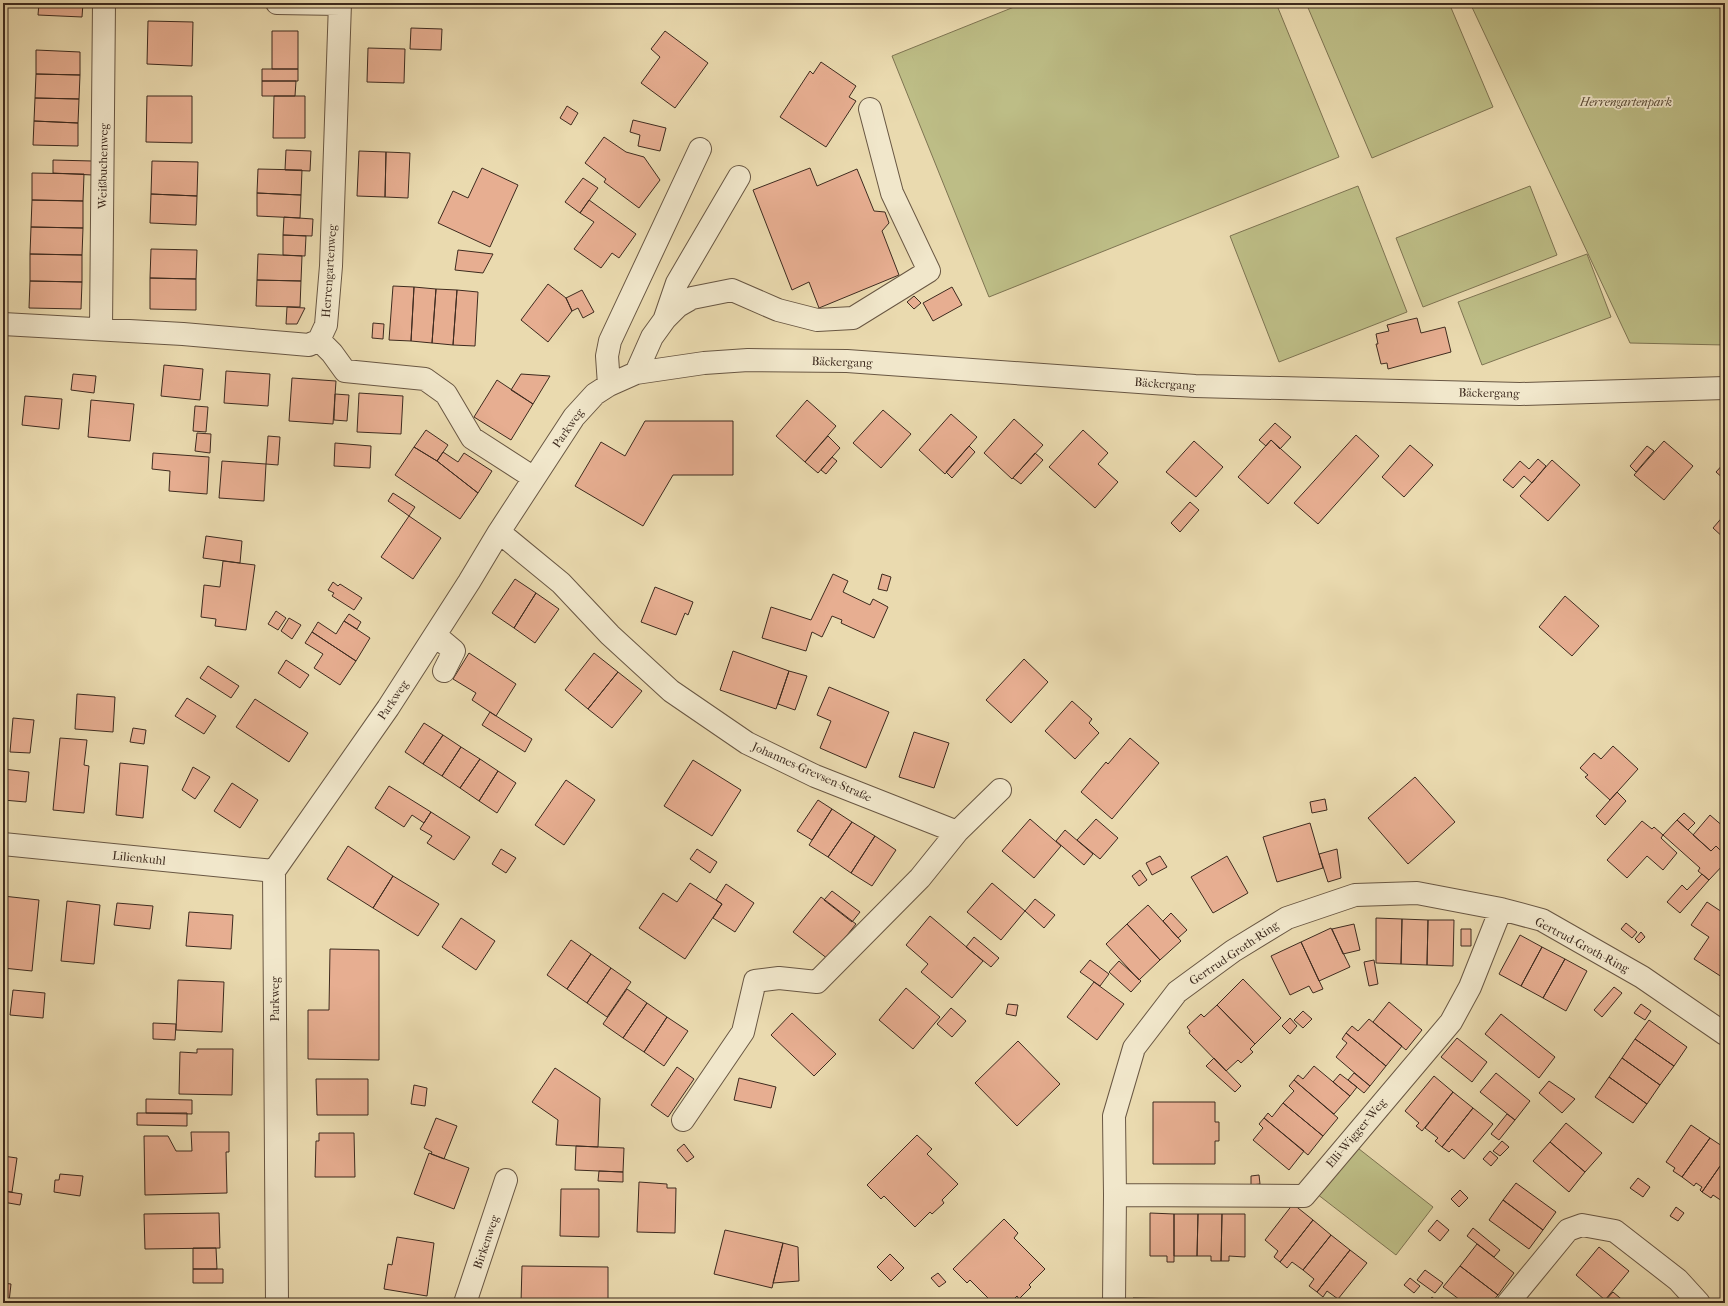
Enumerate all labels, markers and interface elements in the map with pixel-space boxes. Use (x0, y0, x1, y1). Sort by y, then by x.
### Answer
park label: Herrengartenpark (1579, 95, 1672, 109)
street label: Weißbuchenweg (95, 122, 111, 210)
street label: Herrengartenweg (319, 223, 339, 318)
street label: Bäckergang (811, 354, 873, 370)
street label: Bäckergang (1134, 375, 1196, 393)
street label: Bäckergang (1458, 385, 1520, 401)
street label: Parkweg (549, 405, 587, 450)
street label: Parkweg (375, 677, 412, 723)
street label: Johannes-Grevsen-Straße (749, 739, 874, 805)
street label: Lilienkuhl (112, 848, 167, 868)
street label: Gertrud-Groth-Ring (1532, 914, 1632, 976)
street label: Gertrud-Groth-Ring (1187, 918, 1282, 988)
street label: Parkweg (268, 976, 282, 1021)
street label: Elli-Wigger-Weg (1323, 1095, 1389, 1170)
street label: Birkenweg (470, 1213, 502, 1271)

